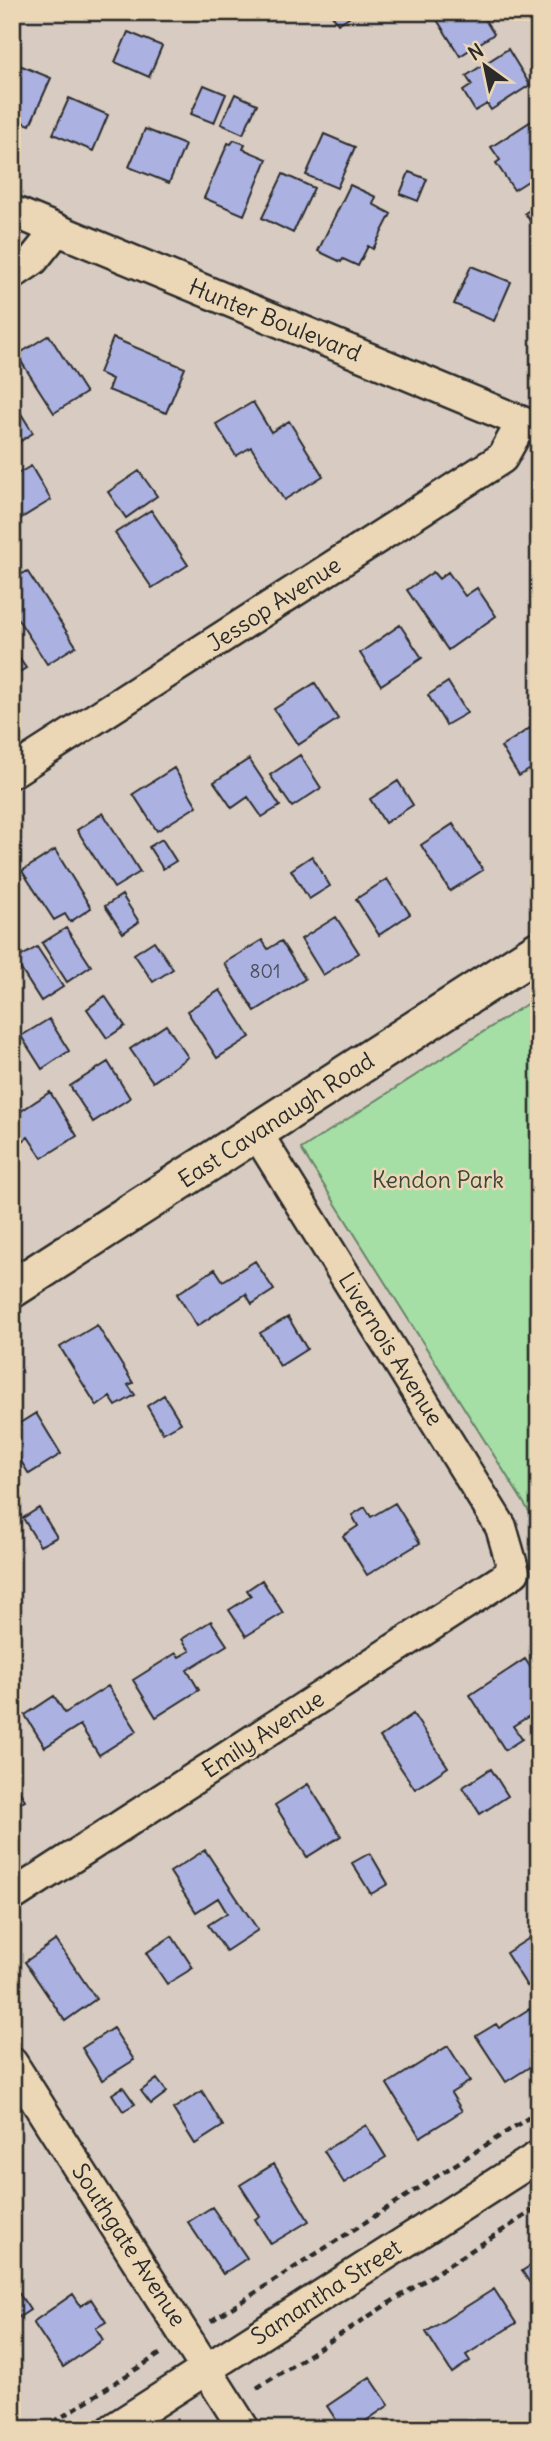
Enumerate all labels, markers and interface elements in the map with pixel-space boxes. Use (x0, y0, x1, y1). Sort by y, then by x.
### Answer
north arrow (449, 32, 520, 102)
text: N (464, 38, 488, 65)
street label: Hunter Boulevard (185, 272, 366, 367)
street label: Jessop Avenue (201, 550, 346, 658)
house number: 801 (250, 959, 281, 983)
street label: East Cavanaugh Road (172, 1045, 379, 1194)
park label: Kendon Park (372, 1165, 504, 1194)
street label: Livernois Avenue (333, 1267, 450, 1431)
street label: Emily Avenue (196, 1683, 329, 1784)
street label: Southgate Avenue (66, 2158, 193, 2332)
street label: Samantha Street (245, 2232, 407, 2351)

